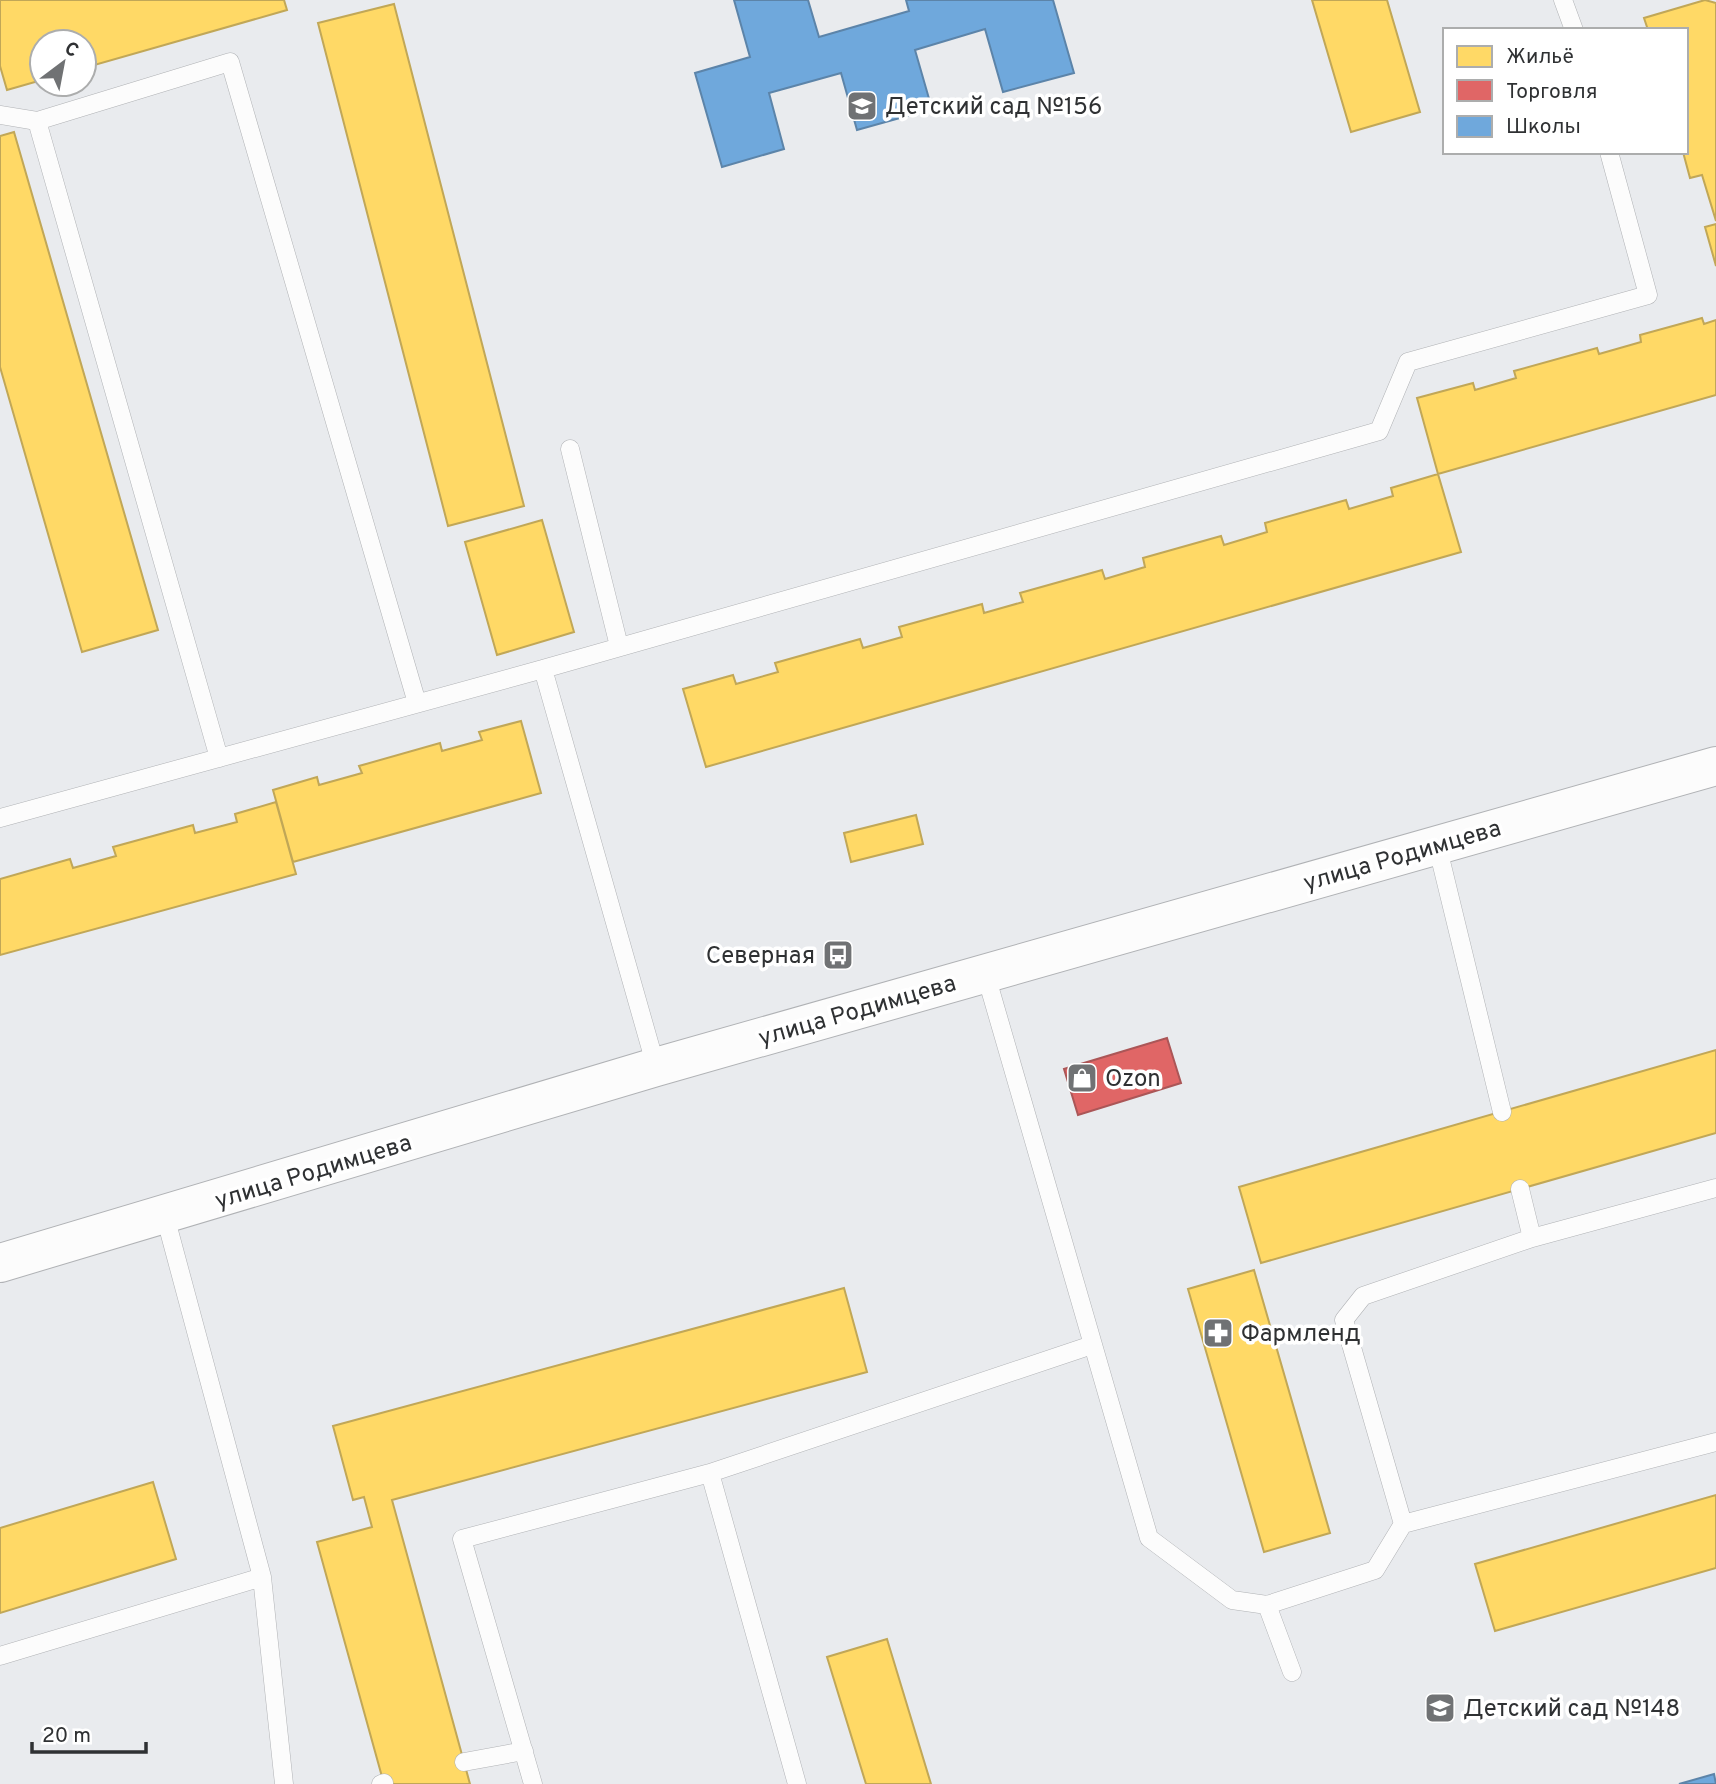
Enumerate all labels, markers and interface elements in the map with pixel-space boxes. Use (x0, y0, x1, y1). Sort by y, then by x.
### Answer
north arrow (28, 28, 98, 98)
legend (1443, 28, 1688, 154)
text: С (59, 37, 82, 64)
text: Жильё (1506, 44, 1574, 71)
text: Торговля (1506, 79, 1597, 106)
school or university icon: Детский сад №156 (845, 89, 879, 123)
place label: Детский сад №156 (885, 93, 1102, 123)
text: Школы (1506, 114, 1581, 141)
street label: улица Родимцева (1300, 814, 1505, 899)
bus stop icon: Северная (821, 938, 855, 972)
place label: Северная (706, 942, 815, 972)
street label: улица Родимцева (755, 969, 960, 1054)
shop icon: Ozon (1065, 1061, 1099, 1095)
place label: Ozon (1105, 1065, 1161, 1095)
street label: улица Родимцева (212, 1129, 416, 1217)
pharmacy icon: Фармленд (1201, 1316, 1235, 1350)
place label: Фармленд (1241, 1320, 1361, 1350)
school or university icon: Детский сад №148 (1423, 1691, 1457, 1725)
place label: Детский сад №148 (1463, 1695, 1680, 1725)
scale bar (32, 1710, 145, 1754)
text: 20 m (42, 1723, 91, 1750)

